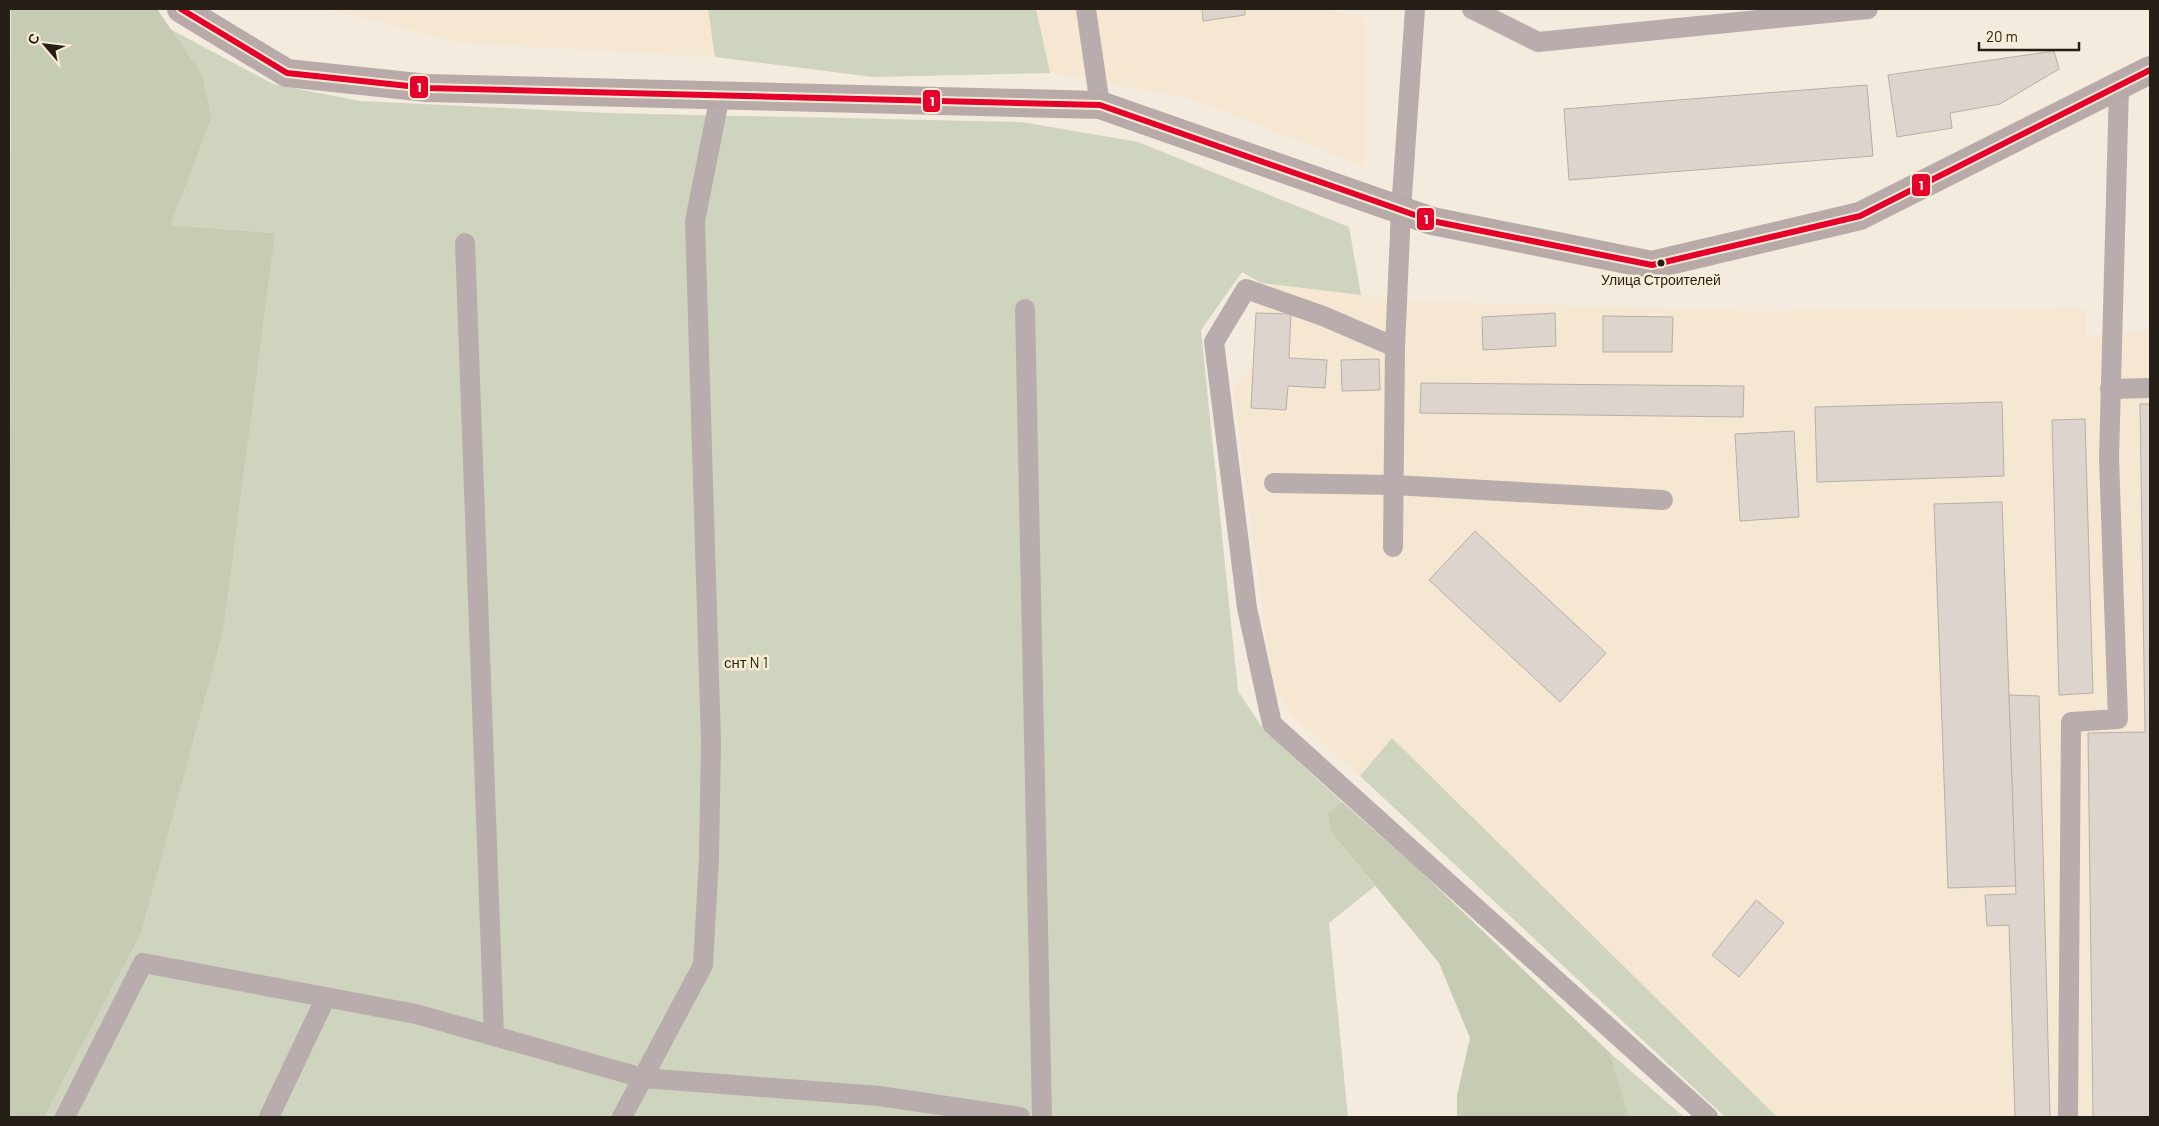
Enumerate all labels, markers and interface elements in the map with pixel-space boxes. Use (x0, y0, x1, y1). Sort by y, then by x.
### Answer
north arrow (20, 20, 70, 70)
scale bar (1979, 20, 2079, 52)
text: 20 m (1986, 27, 2018, 45)
text: С (23, 30, 43, 47)
line badge: 1 (409, 75, 429, 99)
text: 1 (417, 78, 422, 95)
line badge: 1 (922, 89, 941, 113)
text: 1 (930, 92, 935, 109)
line badge: 1 (1911, 173, 1931, 197)
text: 1 (1919, 176, 1924, 193)
line badge: 1 (1416, 207, 1435, 231)
text: 1 (1424, 210, 1429, 227)
marker: Улица Строителей (1656, 258, 1666, 268)
place label: Улица Строителей (1601, 271, 1721, 288)
park label: снт N 1 (724, 653, 768, 671)

